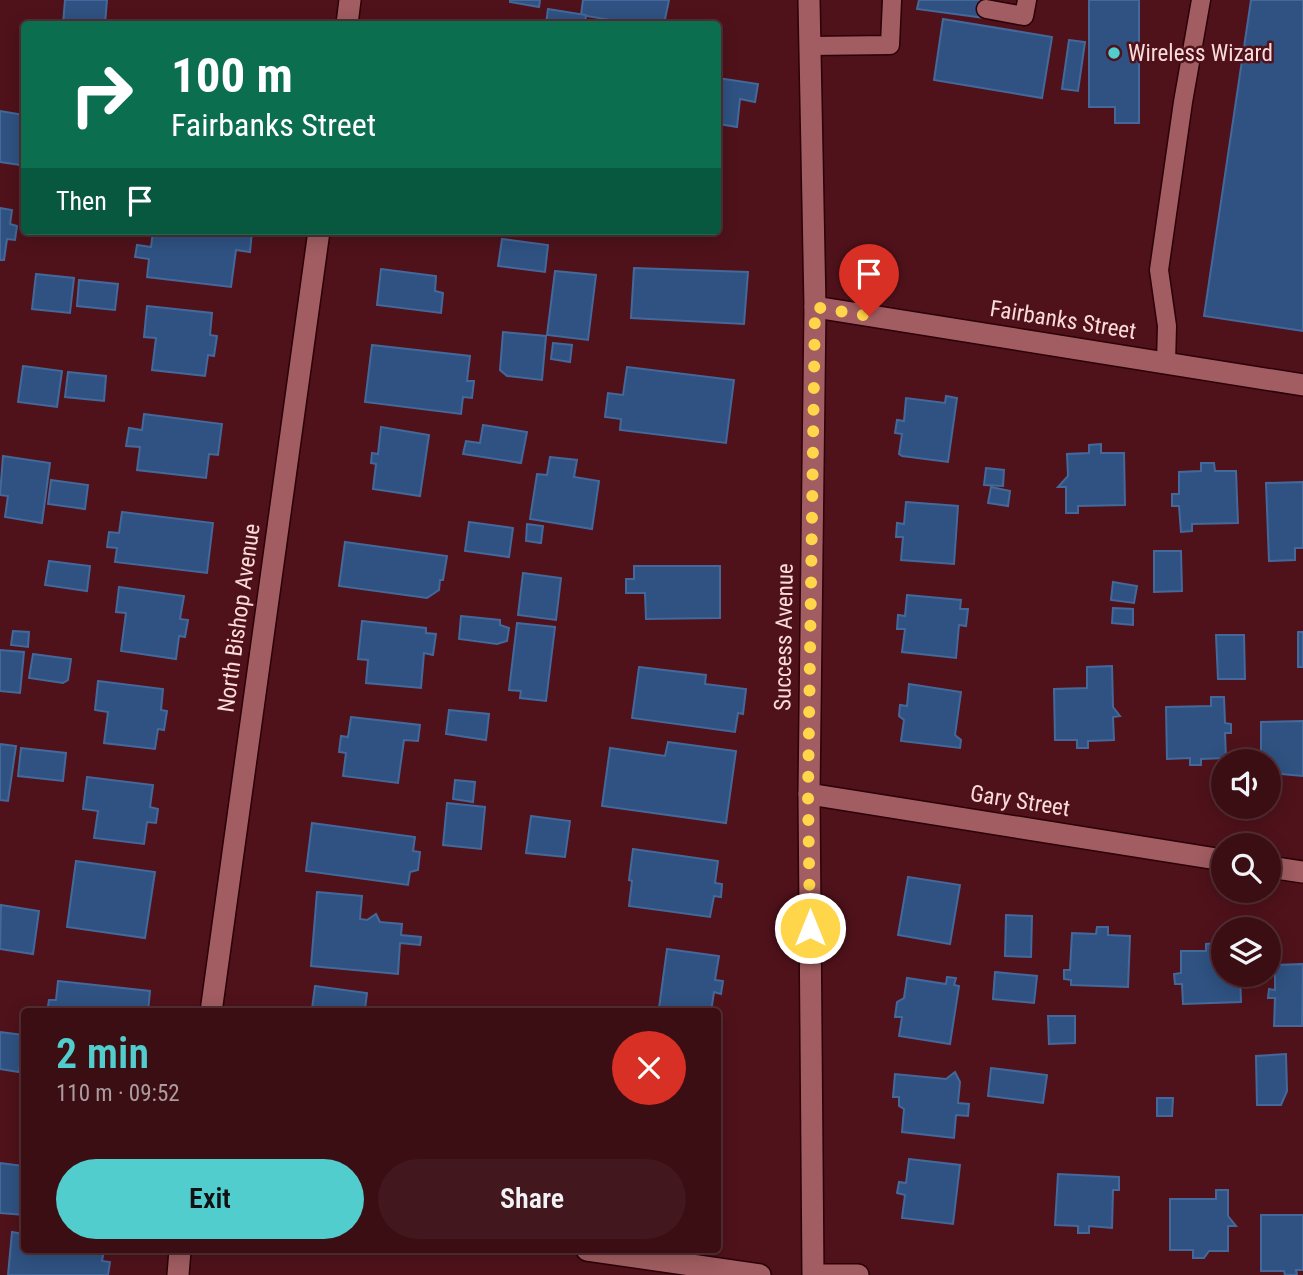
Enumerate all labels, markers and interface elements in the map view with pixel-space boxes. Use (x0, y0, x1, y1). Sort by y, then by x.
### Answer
place label: Wireless Wizard (1128, 40, 1273, 67)
marker: Wireless Wizard (1106, 45, 1122, 61)
text: 100 m (171, 47, 293, 104)
icon: right (56, 49, 147, 140)
text: Fairbanks Street (171, 106, 376, 144)
icon: arrive (121, 182, 159, 220)
text: Then (56, 186, 107, 216)
pin (839, 244, 899, 316)
icon: arrive (850, 255, 888, 293)
street label: Fairbanks Street (988, 295, 1138, 345)
street label: North Bishop Avenue (212, 522, 266, 714)
street label: Success Avenue (769, 563, 799, 711)
map controls (1211, 749, 1281, 987)
button: sound (1211, 749, 1281, 819)
street label: Gary Street (968, 780, 1072, 822)
button: search (1211, 833, 1281, 903)
position arrow (773, 891, 847, 965)
button: layers (1211, 917, 1281, 987)
text: 2 min (56, 1029, 149, 1078)
button: close (612, 1031, 686, 1105)
text: 110 m · 09:52 (56, 1080, 180, 1107)
button: Exit (56, 1159, 364, 1239)
button: Share (378, 1159, 686, 1239)

